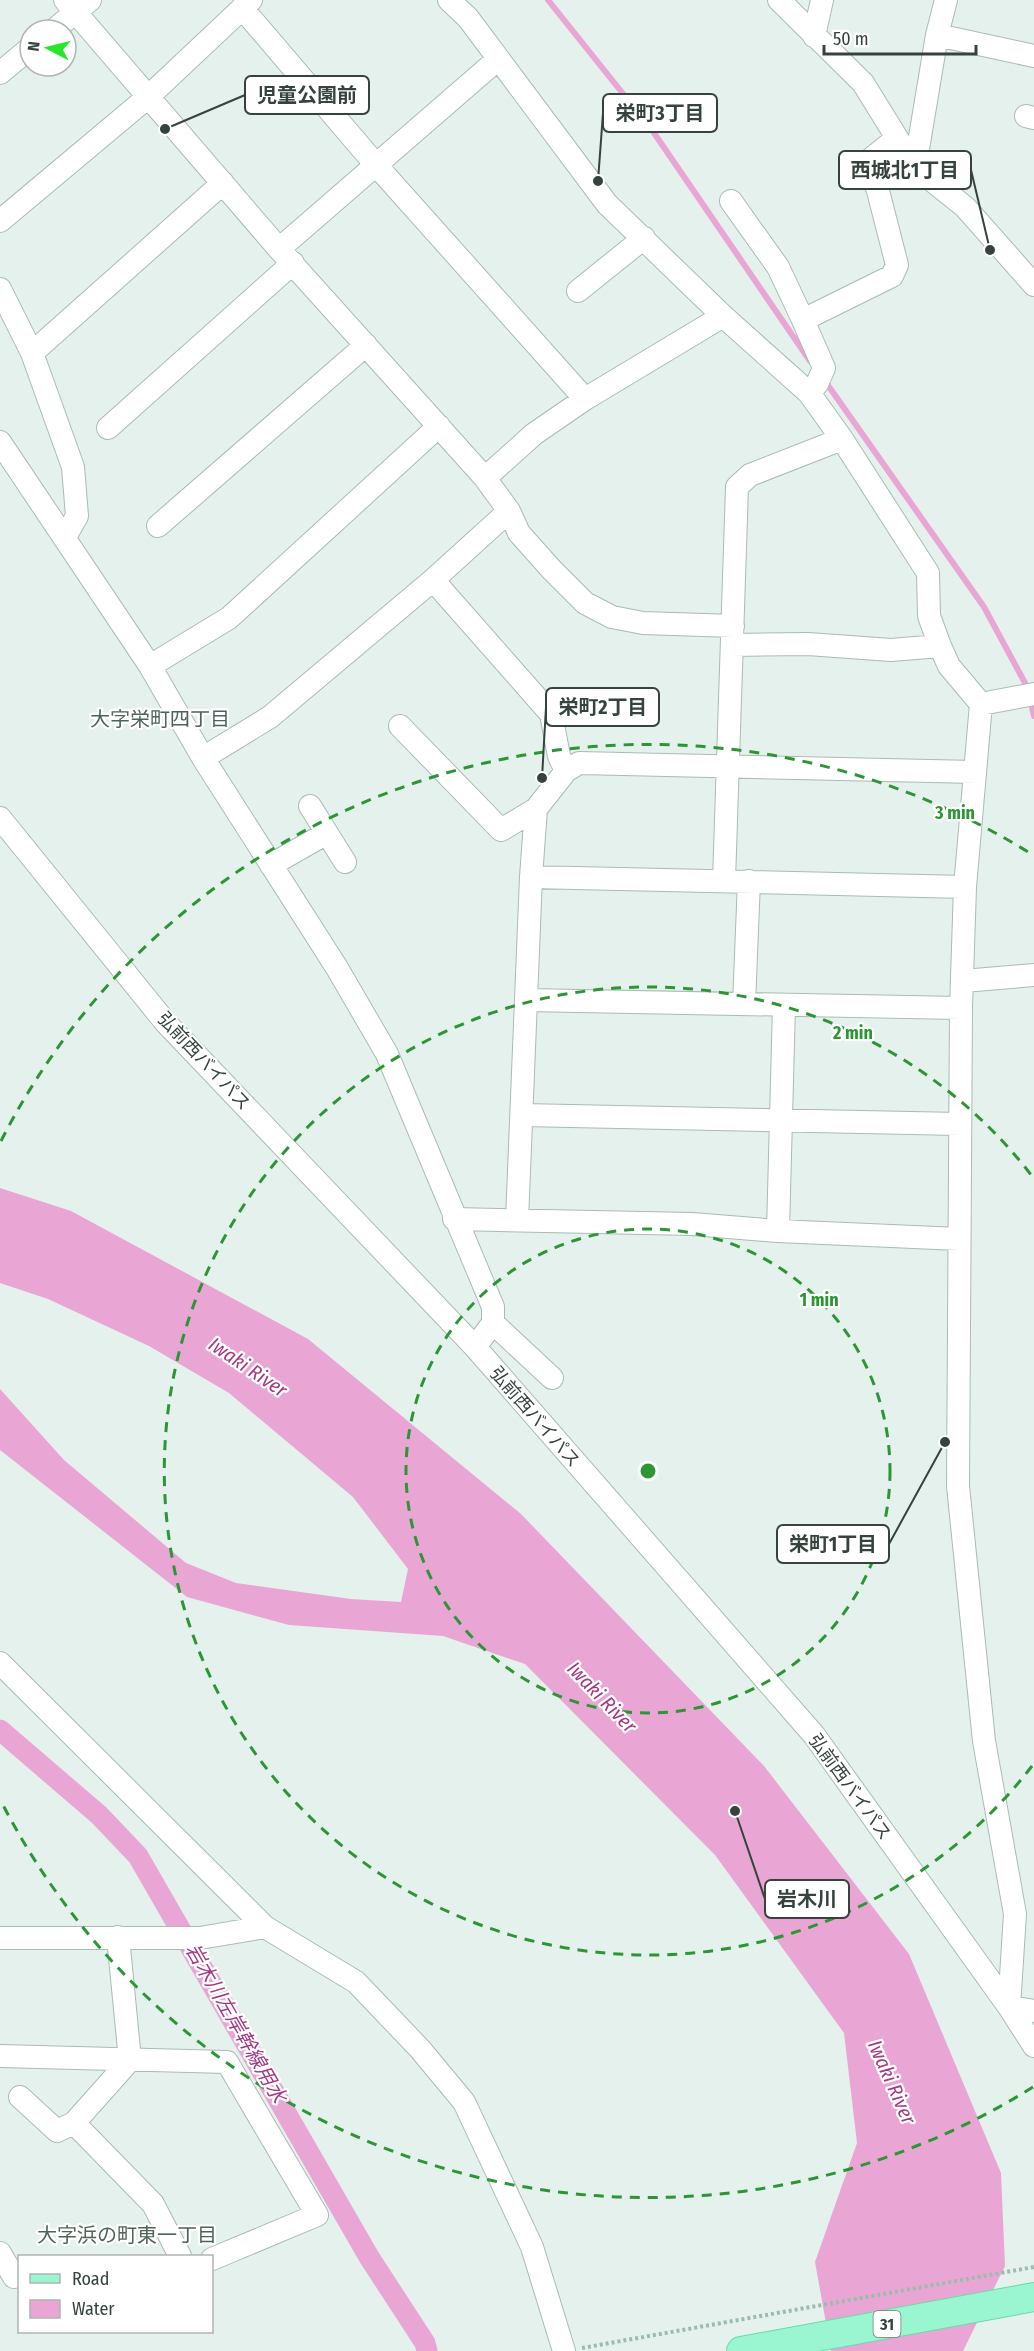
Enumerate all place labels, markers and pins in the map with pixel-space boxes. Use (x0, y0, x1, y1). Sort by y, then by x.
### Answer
callout: 児童公園前 (245, 76, 369, 114)
callout: 栄町3丁目 (603, 94, 717, 132)
callout: 西城北1丁目 (839, 151, 971, 189)
callout: 栄町2丁目 (546, 688, 659, 726)
centre of rings (638, 1461, 658, 1481)
callout: 栄町1丁目 (777, 1525, 889, 1563)
callout: 岩木川 (765, 1880, 849, 1918)

